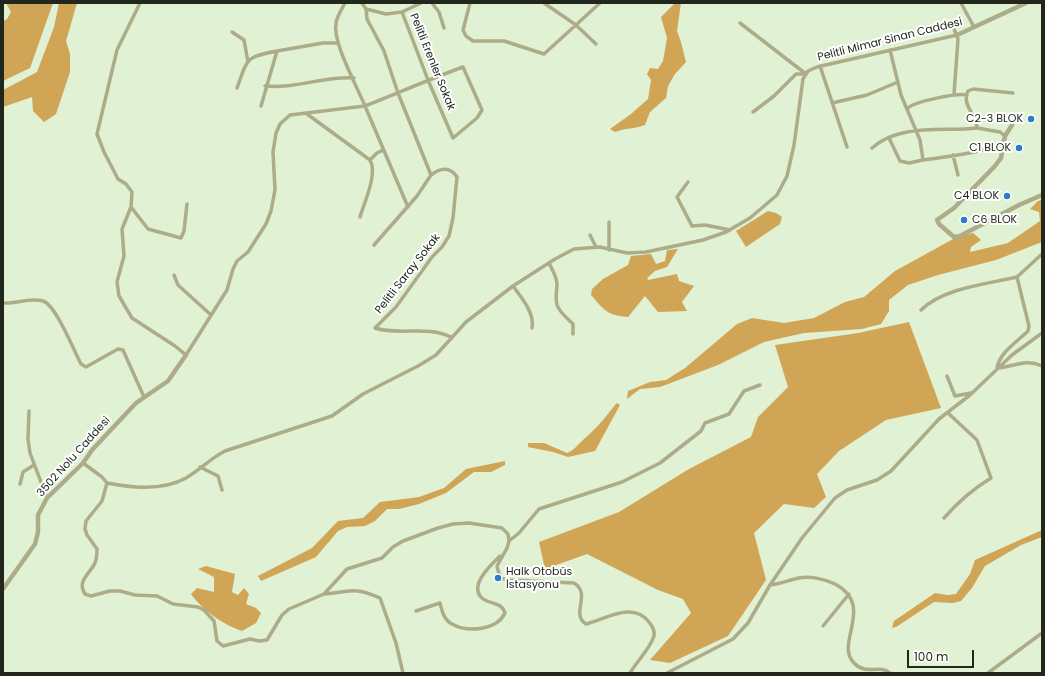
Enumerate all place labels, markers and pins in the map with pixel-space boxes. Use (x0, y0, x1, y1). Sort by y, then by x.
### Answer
place label: C2-3 BLOK (966, 112, 1023, 126)
marker: C2-3 BLOK (1026, 114, 1036, 124)
place label: C1 BLOK (969, 141, 1011, 155)
marker: C1 BLOK (1014, 143, 1024, 153)
place label: C4 BLOK (954, 189, 999, 203)
marker: C4 BLOK (1002, 191, 1012, 201)
place label: C6 BLOK (972, 213, 1017, 227)
marker: C6 BLOK (959, 215, 969, 225)
place label: Halk Otobüs İstasyonu (506, 565, 572, 591)
marker: Halk Otobüs İstasyonu (493, 573, 503, 583)

